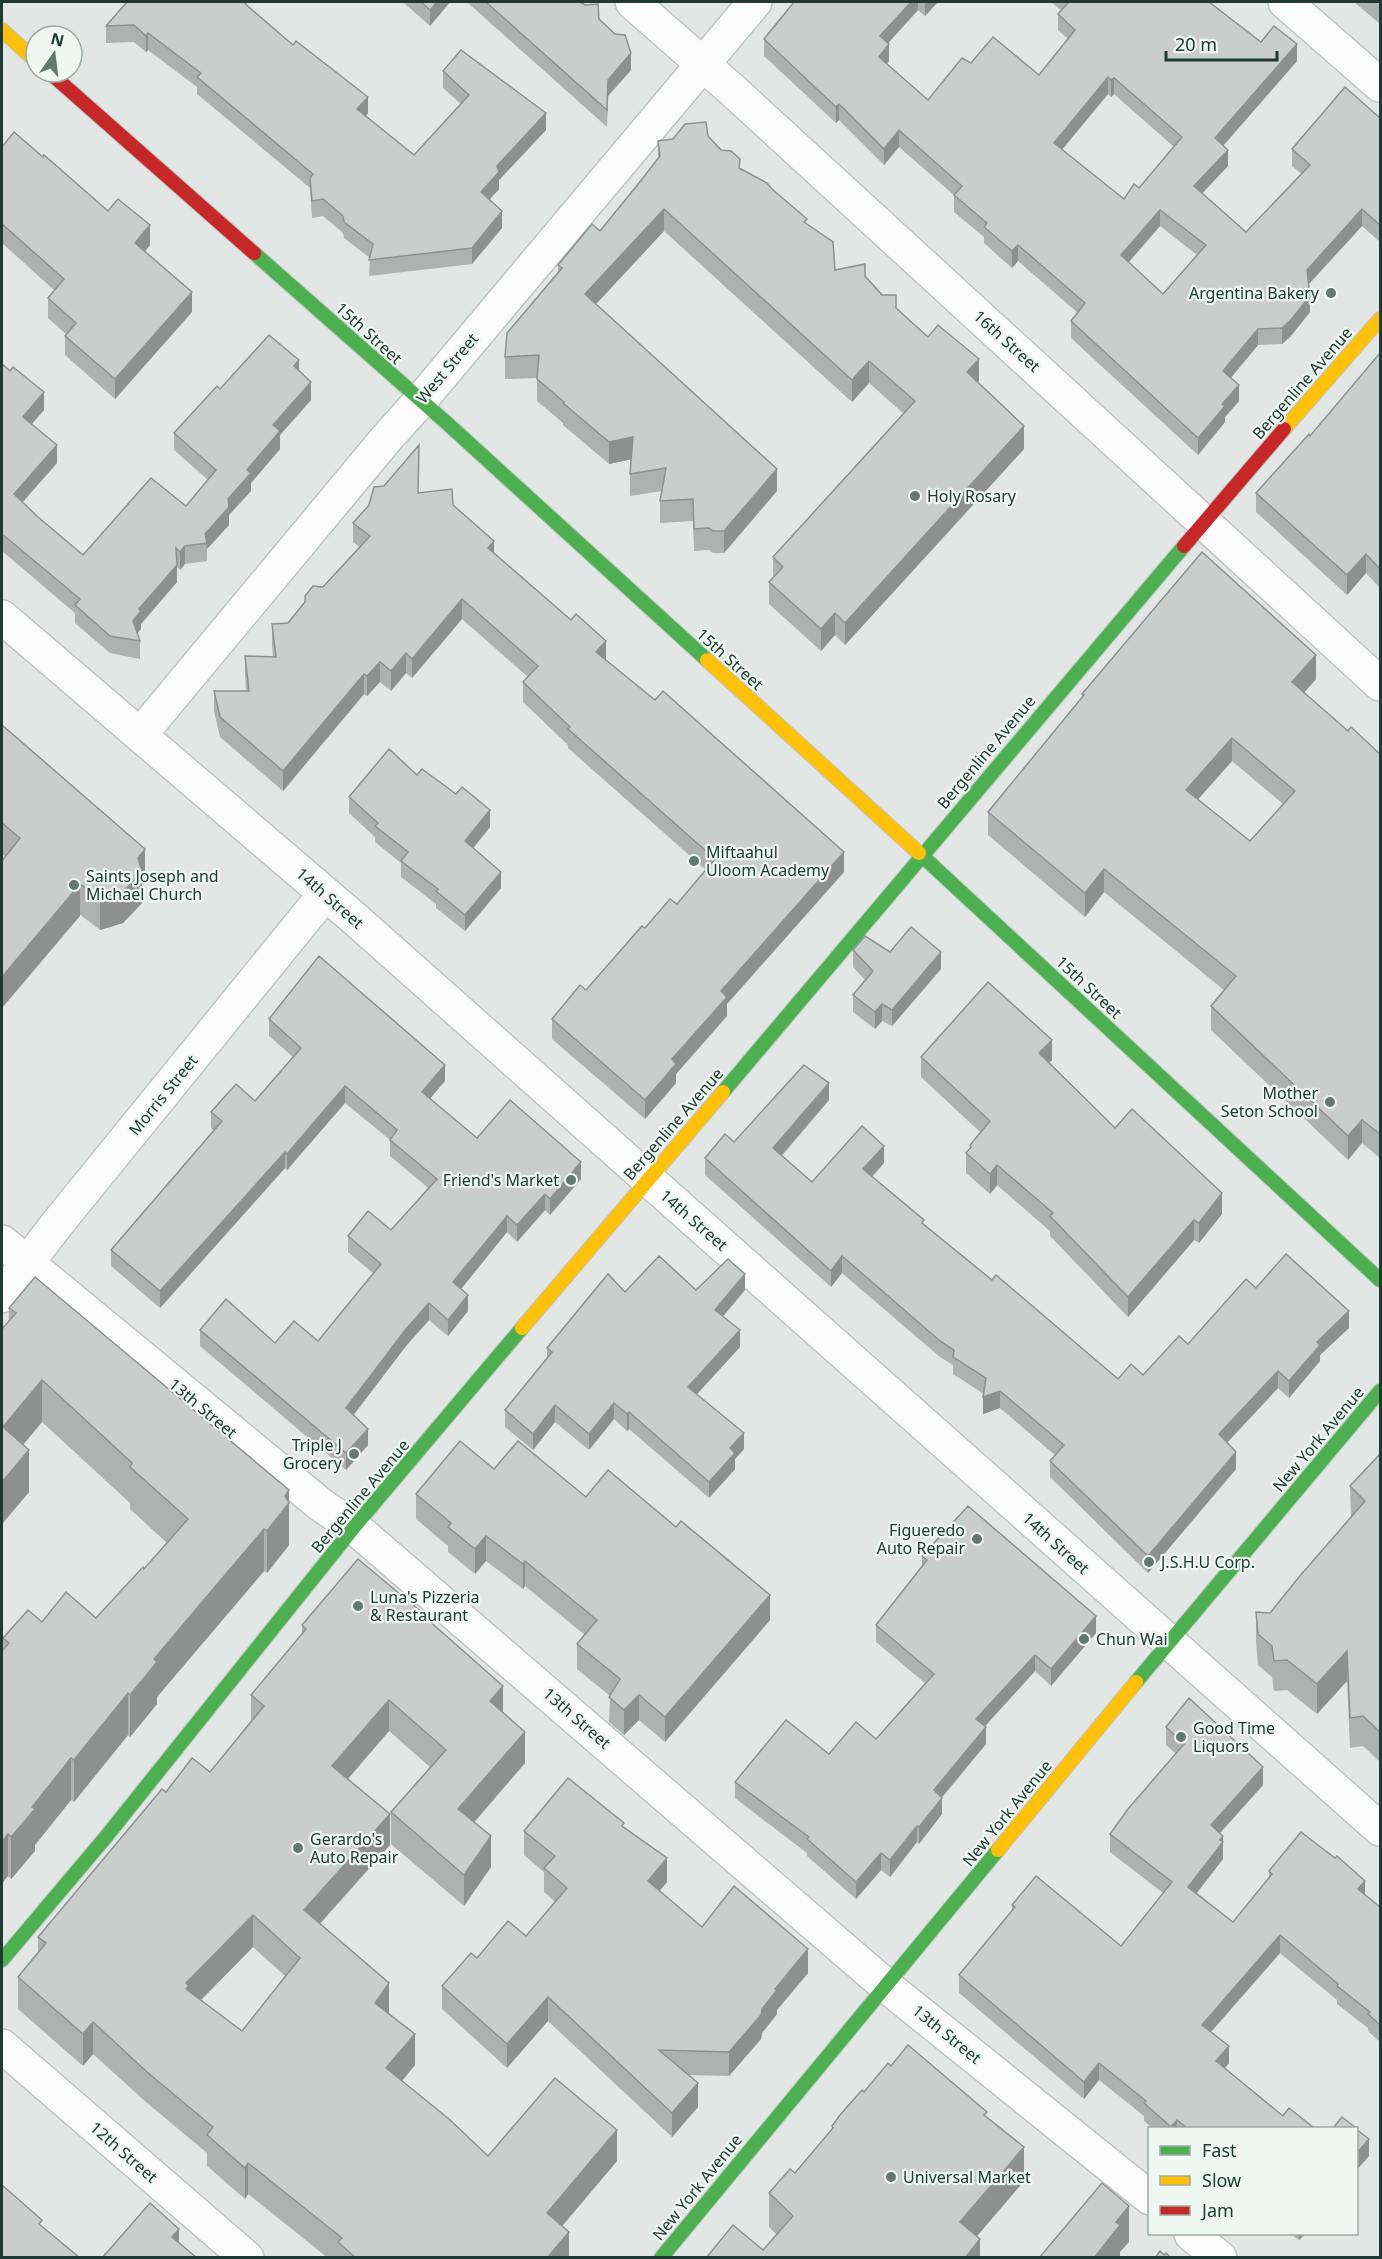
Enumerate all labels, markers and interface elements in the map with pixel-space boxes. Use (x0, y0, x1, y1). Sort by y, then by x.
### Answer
north arrow (24, 24, 84, 84)
scale bar (1166, 24, 1277, 62)
text: N (49, 27, 67, 52)
text: 20 m (1175, 32, 1217, 56)
place label: Argentina Bakery (1189, 282, 1320, 304)
marker: Argentina Bakery (1324, 286, 1338, 300)
street label: 15th Street (331, 297, 407, 369)
street label: 16th Street (969, 305, 1045, 377)
street label: Bergenline Avenue (1247, 322, 1357, 444)
street label: West Street (411, 328, 483, 408)
place label: Holy Rosary (927, 485, 1017, 507)
marker: Holy Rosary (908, 489, 922, 503)
street label: 15th Street (692, 623, 768, 695)
street label: Bergenline Avenue (932, 690, 1040, 814)
place label: Miftaahul Uloom Academy (706, 841, 830, 881)
marker: Miftaahul Uloom Academy (687, 854, 701, 868)
street label: 14th Street (292, 863, 369, 934)
place label: Saints Joseph and Michael Church (86, 865, 219, 905)
marker: Saints Joseph and Michael Church (67, 878, 81, 892)
street label: 15th Street (1051, 951, 1127, 1023)
street label: Morris Street (124, 1050, 203, 1140)
street label: Bergenline Avenue (618, 1063, 728, 1185)
place label: Mother Seton School (1221, 1082, 1318, 1122)
marker: Mother Seton School (1323, 1095, 1337, 1109)
place label: Friend's Market (443, 1169, 559, 1191)
marker: Friend's Market (564, 1173, 578, 1187)
street label: 14th Street (656, 1185, 733, 1256)
street label: 13th Street (164, 1373, 242, 1443)
street label: New York Avenue (1267, 1382, 1369, 1496)
place label: Triple J Grocery (283, 1434, 343, 1474)
street label: Bergenline Avenue (306, 1434, 414, 1558)
marker: Triple J Grocery (347, 1447, 361, 1461)
street label: 14th Street (1018, 1507, 1094, 1579)
place label: Figueredo Auto Repair (877, 1519, 965, 1559)
marker: Figueredo Auto Repair (970, 1532, 984, 1546)
place label: J.S.H.U Corp. (1159, 1551, 1255, 1573)
marker: J.S.H.U Corp. (1142, 1555, 1156, 1569)
place label: Luna's Pizzeria & Restaurant (370, 1586, 480, 1626)
marker: Luna's Pizzeria & Restaurant (351, 1599, 365, 1613)
place label: Chun Wai (1096, 1628, 1168, 1650)
marker: Chun Wai (1077, 1632, 1091, 1646)
street label: 13th Street (539, 1683, 616, 1754)
place label: Good Time Liquors (1193, 1717, 1275, 1757)
marker: Good Time Liquors (1174, 1730, 1188, 1744)
street label: New York Avenue (957, 1755, 1057, 1871)
place label: Gerardo's Auto Repair (310, 1828, 399, 1868)
marker: Gerardo's Auto Repair (291, 1841, 305, 1855)
street label: 13th Street (908, 1999, 986, 2069)
street label: 12th Street (86, 2117, 163, 2188)
legend (1148, 2127, 1358, 2235)
street label: New York Avenue (647, 2129, 747, 2245)
text: Fast (1202, 2138, 1237, 2162)
place label: Universal Market (903, 2166, 1031, 2188)
text: Slow (1202, 2168, 1241, 2192)
marker: Universal Market (884, 2170, 898, 2184)
text: Jam (1200, 2198, 1234, 2222)

